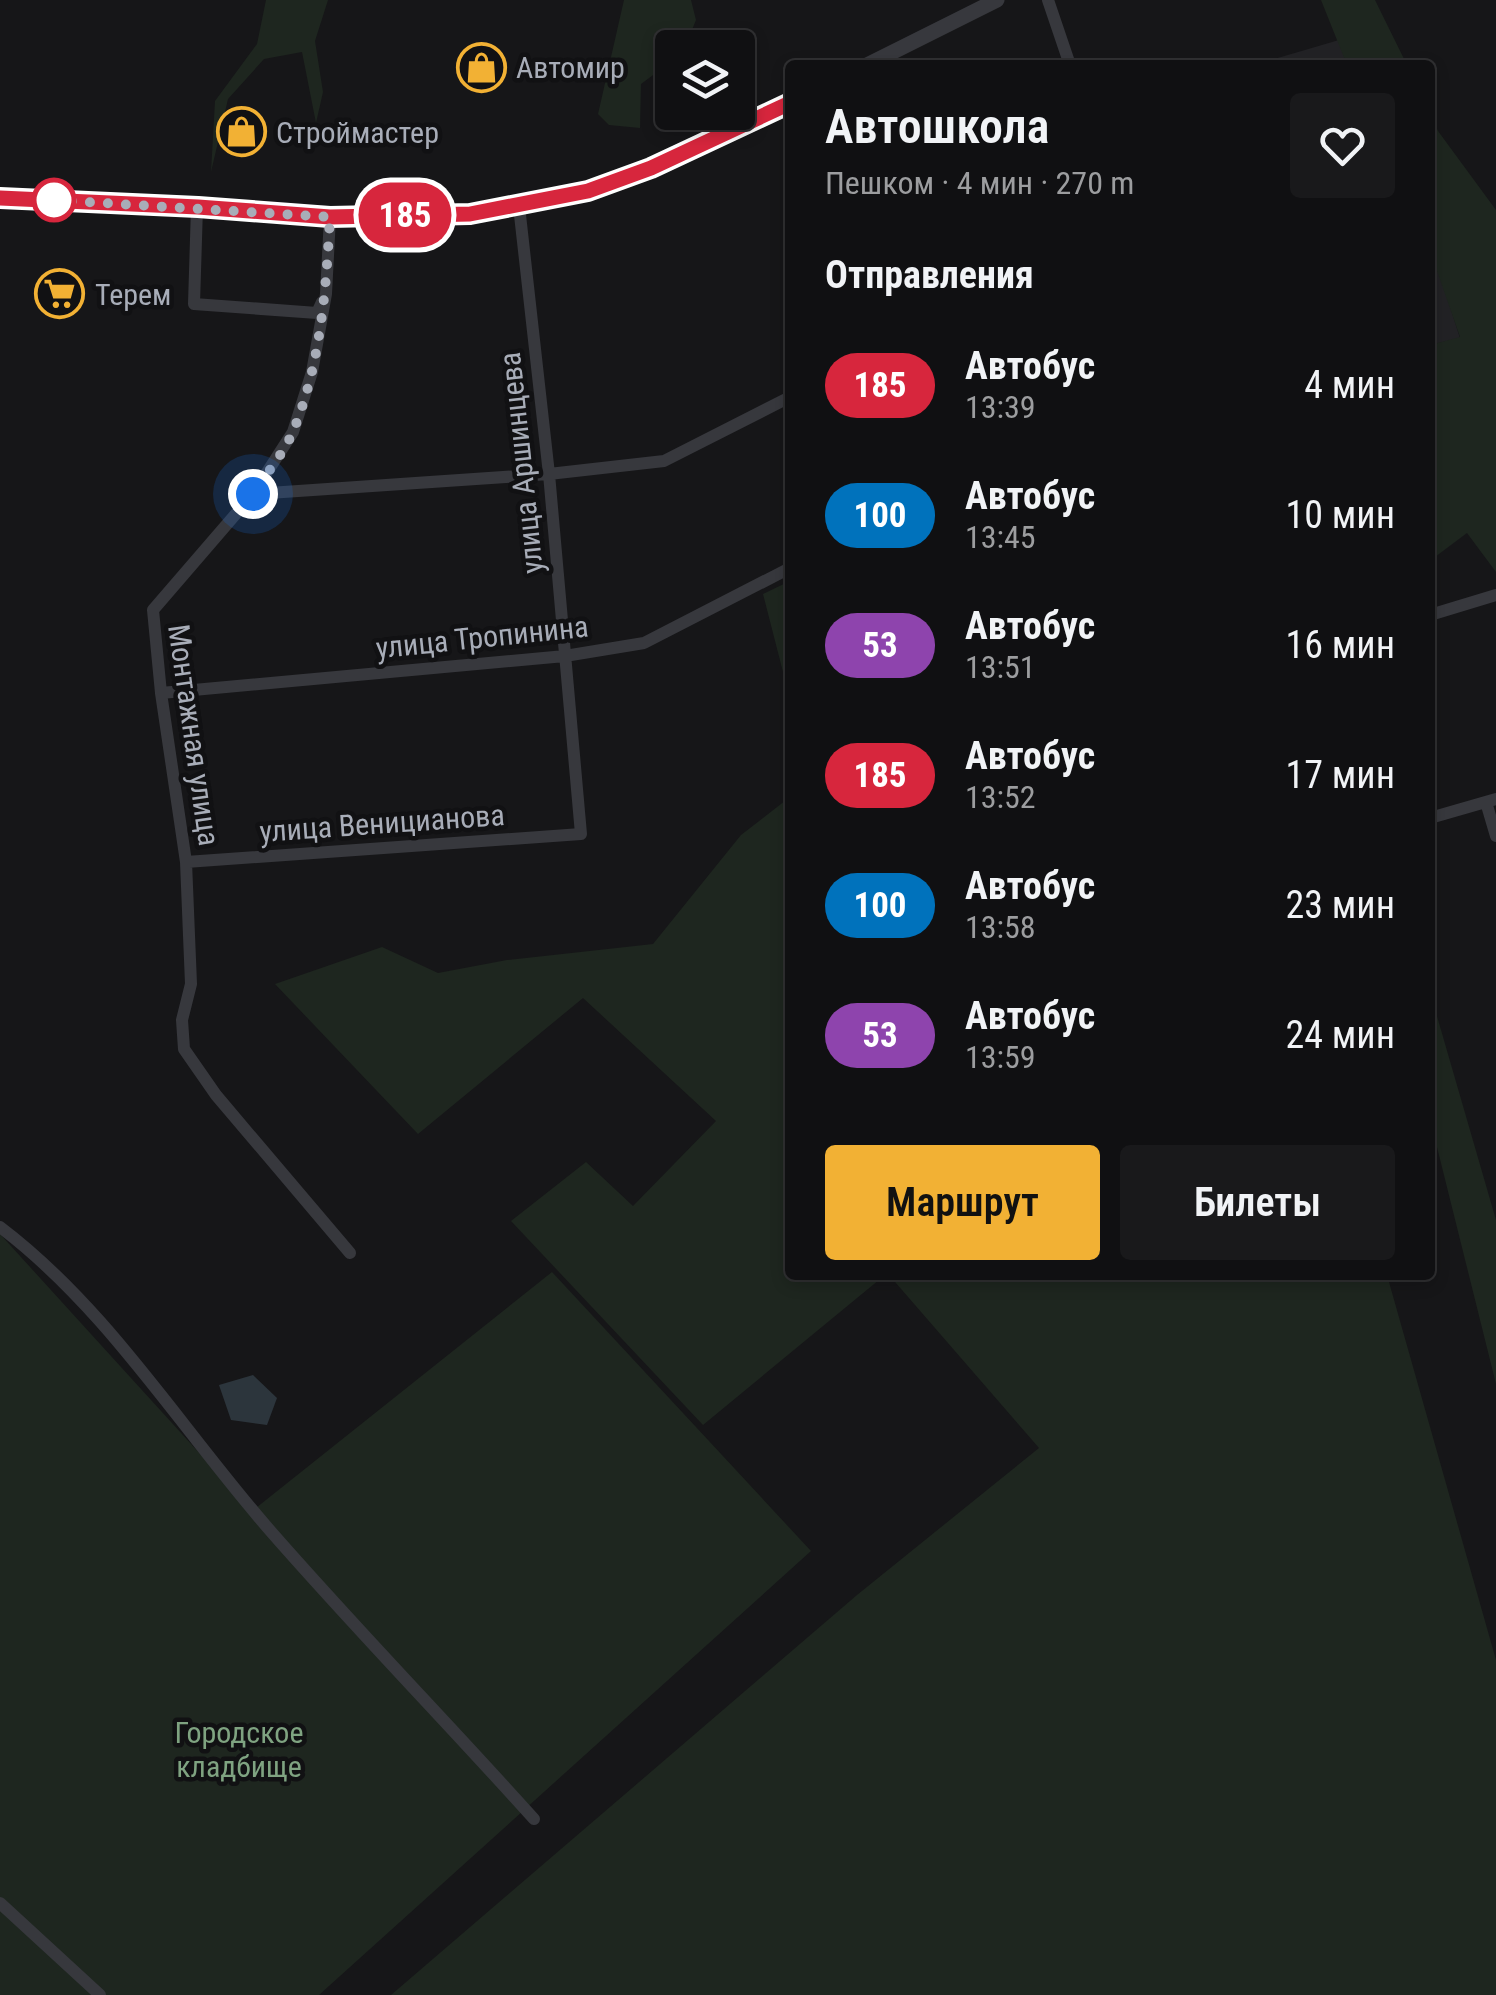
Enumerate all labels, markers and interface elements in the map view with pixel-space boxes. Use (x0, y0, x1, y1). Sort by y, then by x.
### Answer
map controls (655, 30, 755, 130)
button: layers (655, 30, 755, 130)
shop icon: Автомир (455, 41, 507, 93)
place label: Автомир (516, 50, 625, 85)
button: heart (1290, 93, 1395, 198)
text: Автошкола (825, 98, 1049, 155)
shop icon: Строймастер (215, 106, 267, 158)
place label: Строймастер (276, 115, 439, 150)
text: Пешком · 4 мин · 270 m (825, 164, 1134, 202)
unlabelled marker (33, 179, 75, 221)
line badge: 185 (348, 182, 462, 248)
text: 185 (378, 195, 432, 236)
text: Отправления (825, 253, 1034, 297)
supermarket icon: Терем (34, 268, 86, 320)
place label: Терем (95, 277, 171, 312)
text: Автобус (965, 344, 1095, 388)
street label: улица Аршинцева (492, 351, 550, 575)
text: 4 мин (1304, 363, 1395, 407)
text: 185 (853, 365, 907, 406)
text: 13:39 (965, 388, 1036, 426)
your location (228, 469, 278, 519)
text: Автобус (965, 474, 1095, 518)
text: 10 мин (1286, 493, 1395, 537)
text: 100 (853, 495, 907, 536)
text: 13:45 (965, 518, 1036, 556)
text: Автобус (965, 604, 1095, 648)
street label: улица Тропинина (374, 608, 590, 666)
street label: Монтажная улица (161, 622, 227, 848)
text: 16 мин (1286, 623, 1395, 667)
text: 53 (862, 625, 898, 666)
text: 13:51 (965, 648, 1036, 686)
text: Автобус (965, 734, 1095, 778)
text: 17 мин (1286, 753, 1395, 797)
text: 185 (853, 755, 907, 796)
text: 13:52 (965, 778, 1036, 816)
street label: улица Веницианова (258, 797, 506, 849)
text: Автобус (965, 864, 1095, 908)
text: 23 мин (1286, 883, 1395, 927)
text: 100 (853, 885, 907, 926)
text: 13:58 (965, 908, 1036, 946)
text: Автобус (965, 994, 1095, 1038)
text: 24 мин (1286, 1013, 1395, 1057)
text: 53 (862, 1015, 898, 1056)
text: 13:59 (965, 1038, 1036, 1076)
button: Маршрут (825, 1145, 1100, 1260)
button: Билеты (1120, 1145, 1395, 1260)
park label: Городское кладбище (175, 1715, 303, 1784)

